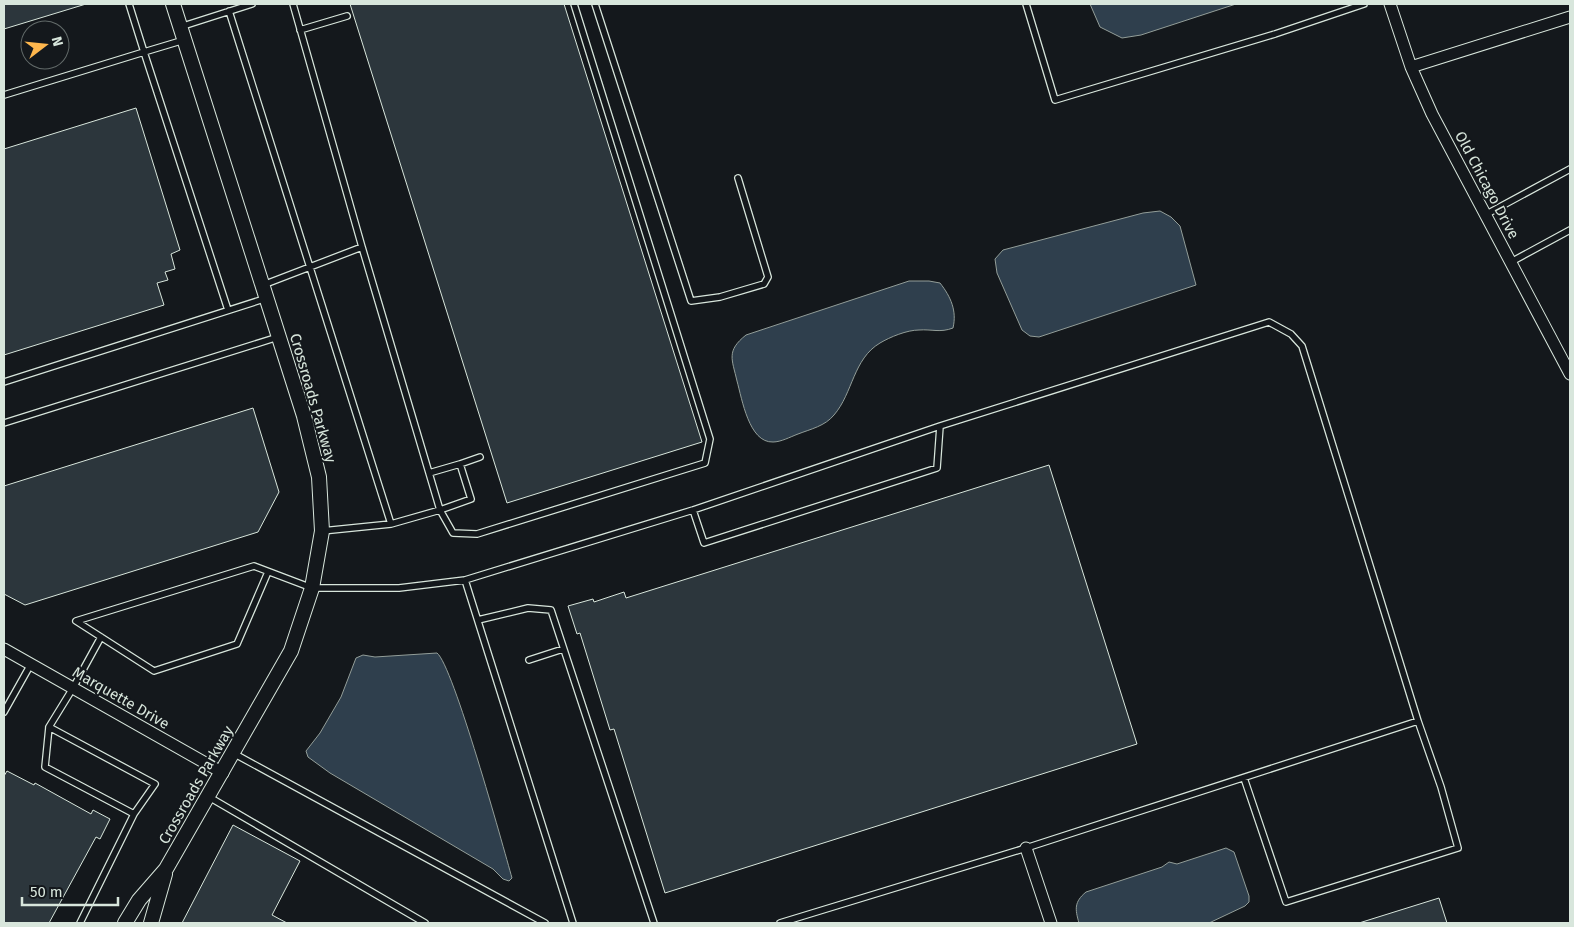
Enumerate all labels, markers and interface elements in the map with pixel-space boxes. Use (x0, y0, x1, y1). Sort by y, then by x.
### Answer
north arrow (20, 20, 70, 70)
text: N (48, 35, 66, 48)
street label: Old Chicago Drive (1451, 128, 1523, 242)
street label: Crossroads Parkway (286, 331, 340, 465)
street label: Marquette Drive (69, 663, 173, 733)
street label: Crossroads Parkway (155, 722, 238, 847)
scale bar (22, 874, 119, 906)
text: 50 m (30, 883, 63, 901)

